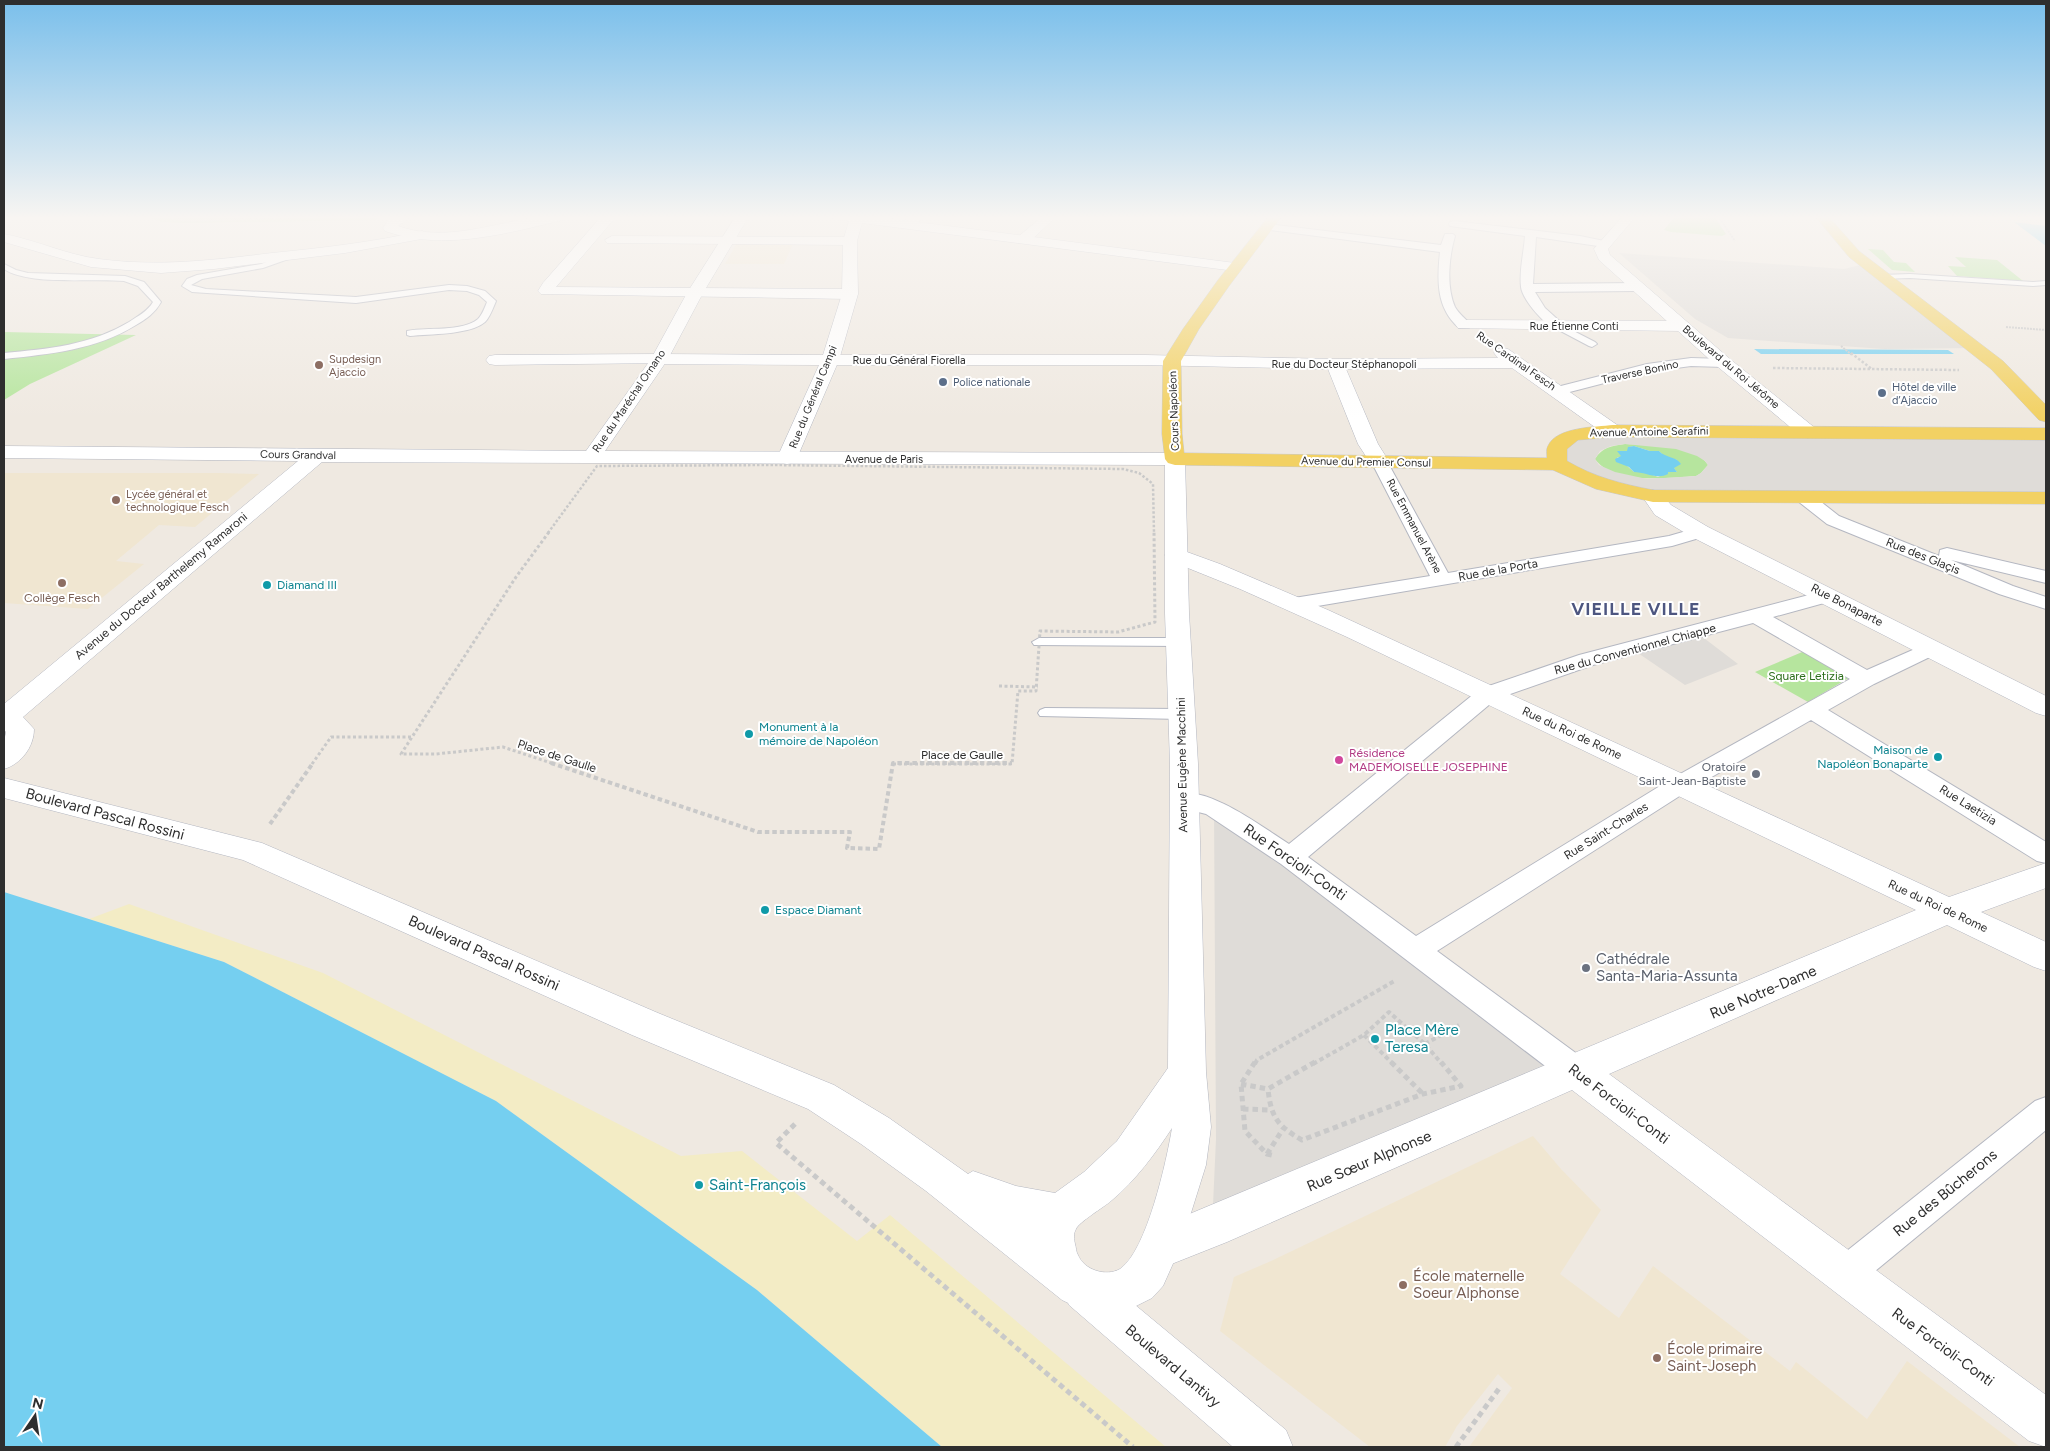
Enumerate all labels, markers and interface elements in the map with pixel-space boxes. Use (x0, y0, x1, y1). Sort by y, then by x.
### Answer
street label: Rue Étienne Conti (1529, 320, 1619, 333)
street label: Boulevard du Roi Jérôme (1680, 323, 1782, 411)
street label: Rue Cardinal Fesch (1474, 329, 1558, 393)
street label: Rue du Général Campi (786, 344, 840, 450)
street label: Rue du Maréchal Ornano (590, 347, 668, 455)
place label: Supdesign Ajaccio (329, 353, 381, 379)
street label: Rue du Général Fiorella (852, 354, 966, 367)
street label: Rue du Docteur Stéphanopoli (1271, 358, 1417, 371)
street label: Traverse Bonino (1600, 358, 1680, 386)
marker: Supdesign Ajaccio (313, 359, 325, 371)
street label: Cours Napoléon (1166, 371, 1182, 451)
marker: Police nationale (937, 376, 949, 388)
place label: Police nationale (953, 376, 1030, 389)
place label: Hôtel de ville d’Ajaccio (1892, 381, 1956, 407)
marker: Hôtel de ville d’Ajaccio (1876, 387, 1888, 399)
street label: Avenue Antoine Serafini (1589, 424, 1709, 440)
street label: Cours Grandval (260, 448, 336, 462)
street label: Avenue de Paris (845, 453, 923, 466)
street label: Avenue du Premier Consul (1301, 454, 1431, 470)
street label: Rue Emmanuel Arène (1384, 476, 1444, 576)
place label: Lycée général et technologique Fesch (126, 488, 229, 514)
marker: Lycée général et technologique Fesch (110, 494, 122, 506)
street label: Avenue du Docteur Barthelemy Ramaroni (72, 510, 250, 662)
street label: Rue des Glaçis (1884, 535, 1962, 577)
street label: Rue de la Porta (1457, 556, 1539, 584)
marker: Collège Fesch (56, 577, 68, 589)
place label: Diamand III (277, 578, 337, 592)
marker: Diamand III (261, 579, 273, 591)
street label: Rue Bonaparte (1809, 581, 1886, 629)
place label: Collège Fesch (24, 591, 100, 605)
district label: VIEILLE VILLE (1571, 598, 1701, 620)
street label: Rue du Conventionnel Chiappe (1553, 621, 1718, 677)
park label: Square Letizia (1768, 669, 1844, 683)
street label: Avenue Eugène Macchini (1174, 697, 1190, 833)
street label: Rue du Roi de Rome (1520, 704, 1624, 762)
place label: Monument à la mémoire de Napoléon (759, 720, 878, 748)
marker: Monument à la mémoire de Napoléon (743, 728, 755, 740)
street label: Place de Gaulle (516, 737, 599, 775)
place label: Maison de Napoléon Bonaparte (1817, 743, 1928, 771)
place label: Résidence MADEMOISELLE JOSEPHINE (1349, 746, 1508, 774)
street label: Place de Gaulle (921, 748, 1003, 762)
marker: Maison de Napoléon Bonaparte (1932, 751, 1944, 763)
marker: Résidence MADEMOISELLE JOSEPHINE (1333, 754, 1345, 766)
place label: Oratoire Saint-Jean-Baptiste (1638, 760, 1746, 788)
marker: Oratoire Saint-Jean-Baptiste (1750, 768, 1762, 780)
street label: Rue Laetizia (1937, 782, 1999, 828)
street label: Boulevard Pascal Rossini (24, 784, 186, 844)
street label: Rue Saint-Charles (1561, 799, 1651, 863)
street label: Rue Forcioli-Conti (1240, 820, 1350, 904)
street label: Rue du Roi de Rome (1886, 877, 1990, 935)
place label: Espace Diamant (775, 903, 862, 917)
marker: Espace Diamant (759, 904, 771, 916)
street label: Boulevard Pascal Rossini (406, 911, 562, 995)
place label: Cathédrale Santa-Maria-Assunta (1596, 950, 1738, 985)
street label: Rue Notre-Dame (1707, 961, 1819, 1023)
marker: Cathédrale Santa-Maria-Assunta (1580, 962, 1592, 974)
place label: Place Mère Teresa (1385, 1021, 1459, 1056)
marker: Place Mère Teresa (1369, 1033, 1381, 1045)
street label: Rue Forcioli-Conti (1565, 1060, 1673, 1148)
street label: Rue Sœur Alphonse (1304, 1127, 1434, 1195)
street label: Rue des Bûcherons (1889, 1146, 2001, 1240)
place label: Saint-François (709, 1176, 806, 1194)
marker: Saint-François (693, 1179, 705, 1191)
place label: École maternelle Soeur Alphonse (1413, 1267, 1525, 1302)
marker: École maternelle Soeur Alphonse (1397, 1279, 1409, 1291)
street label: Rue Forcioli-Conti (1888, 1304, 1998, 1390)
street label: Boulevard Lantivy (1122, 1321, 1224, 1411)
place label: École primaire Saint-Joseph (1667, 1340, 1762, 1375)
marker: École primaire Saint-Joseph (1651, 1352, 1663, 1364)
north arrow (10, 1391, 60, 1441)
text: N (31, 1394, 45, 1413)

